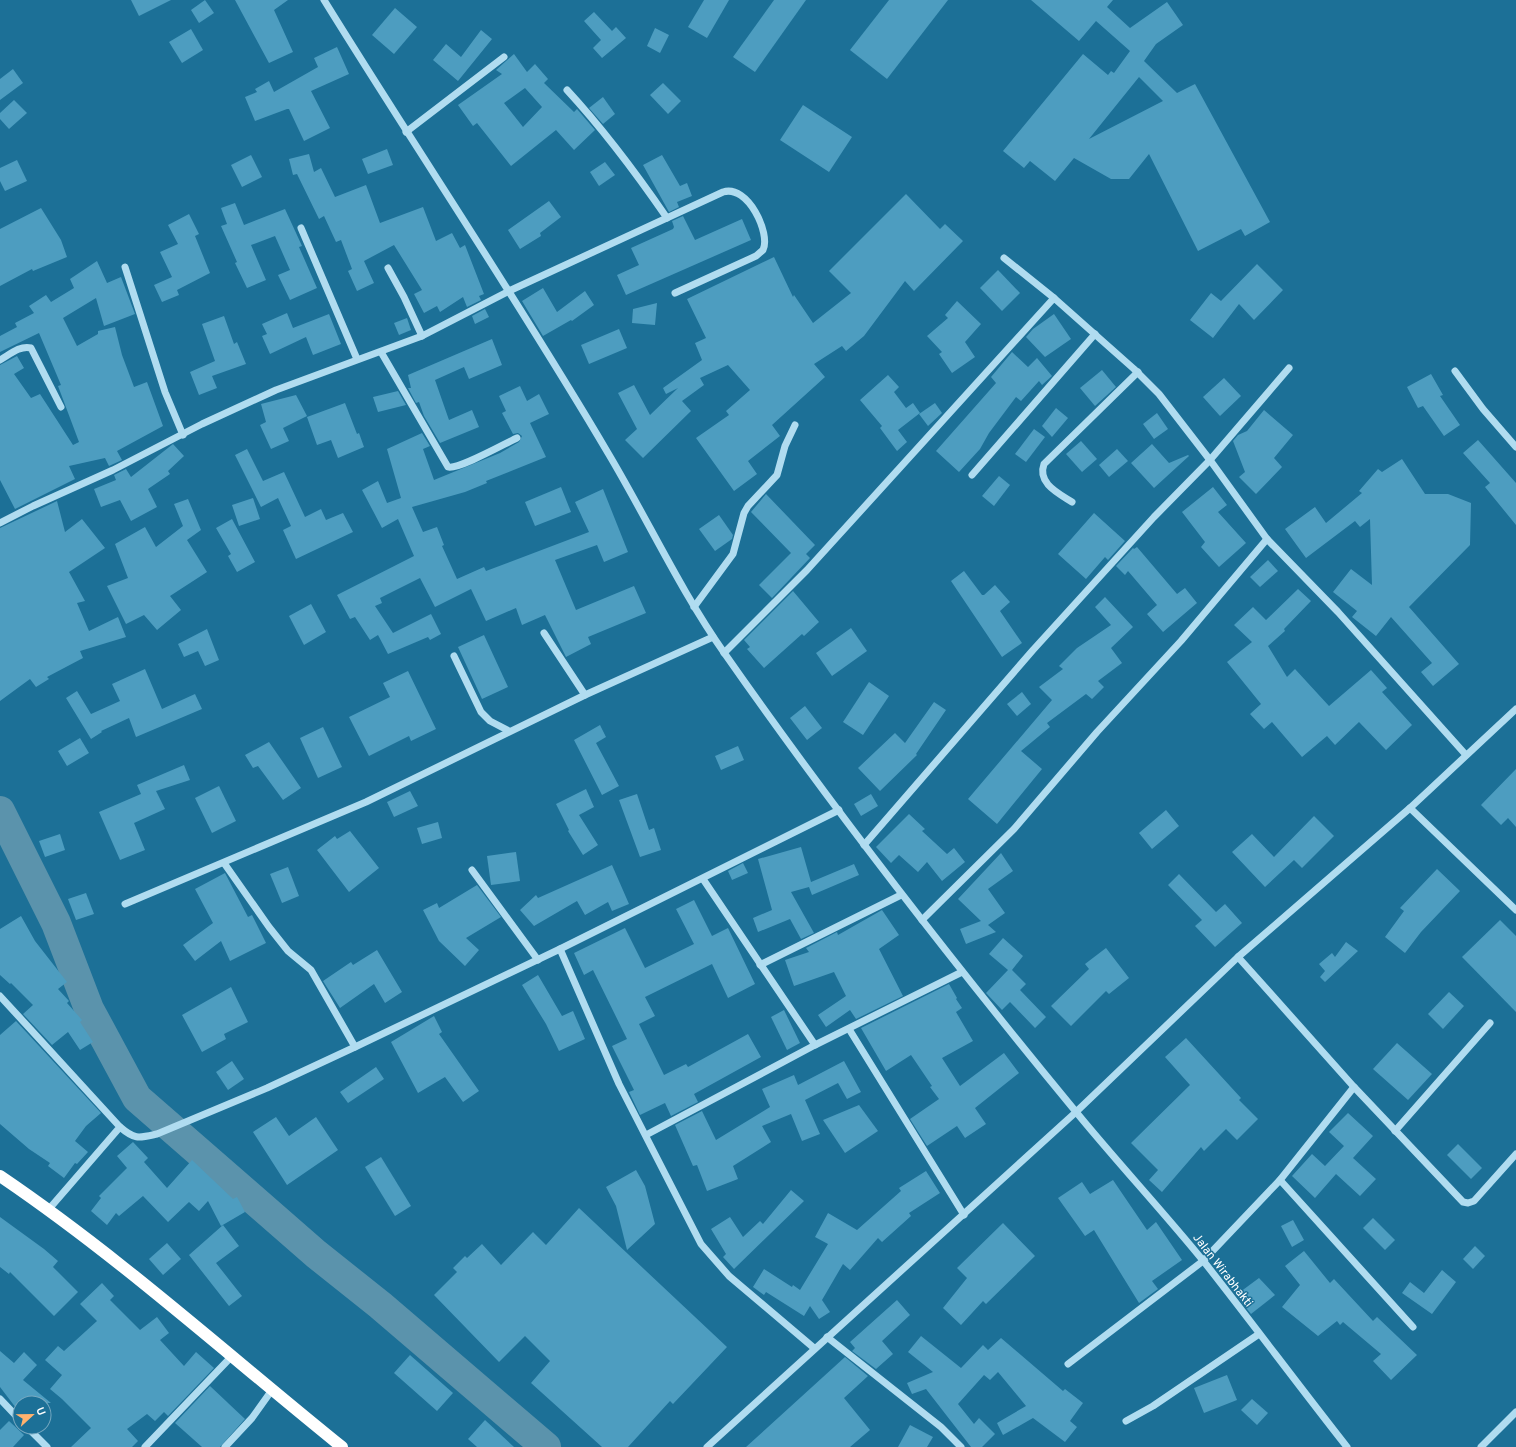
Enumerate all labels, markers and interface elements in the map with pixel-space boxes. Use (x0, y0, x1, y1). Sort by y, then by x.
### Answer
street label: Jalan Wirabhakti (1188, 1231, 1256, 1311)
north arrow (12, 1395, 52, 1435)
text: U (32, 1405, 48, 1418)

